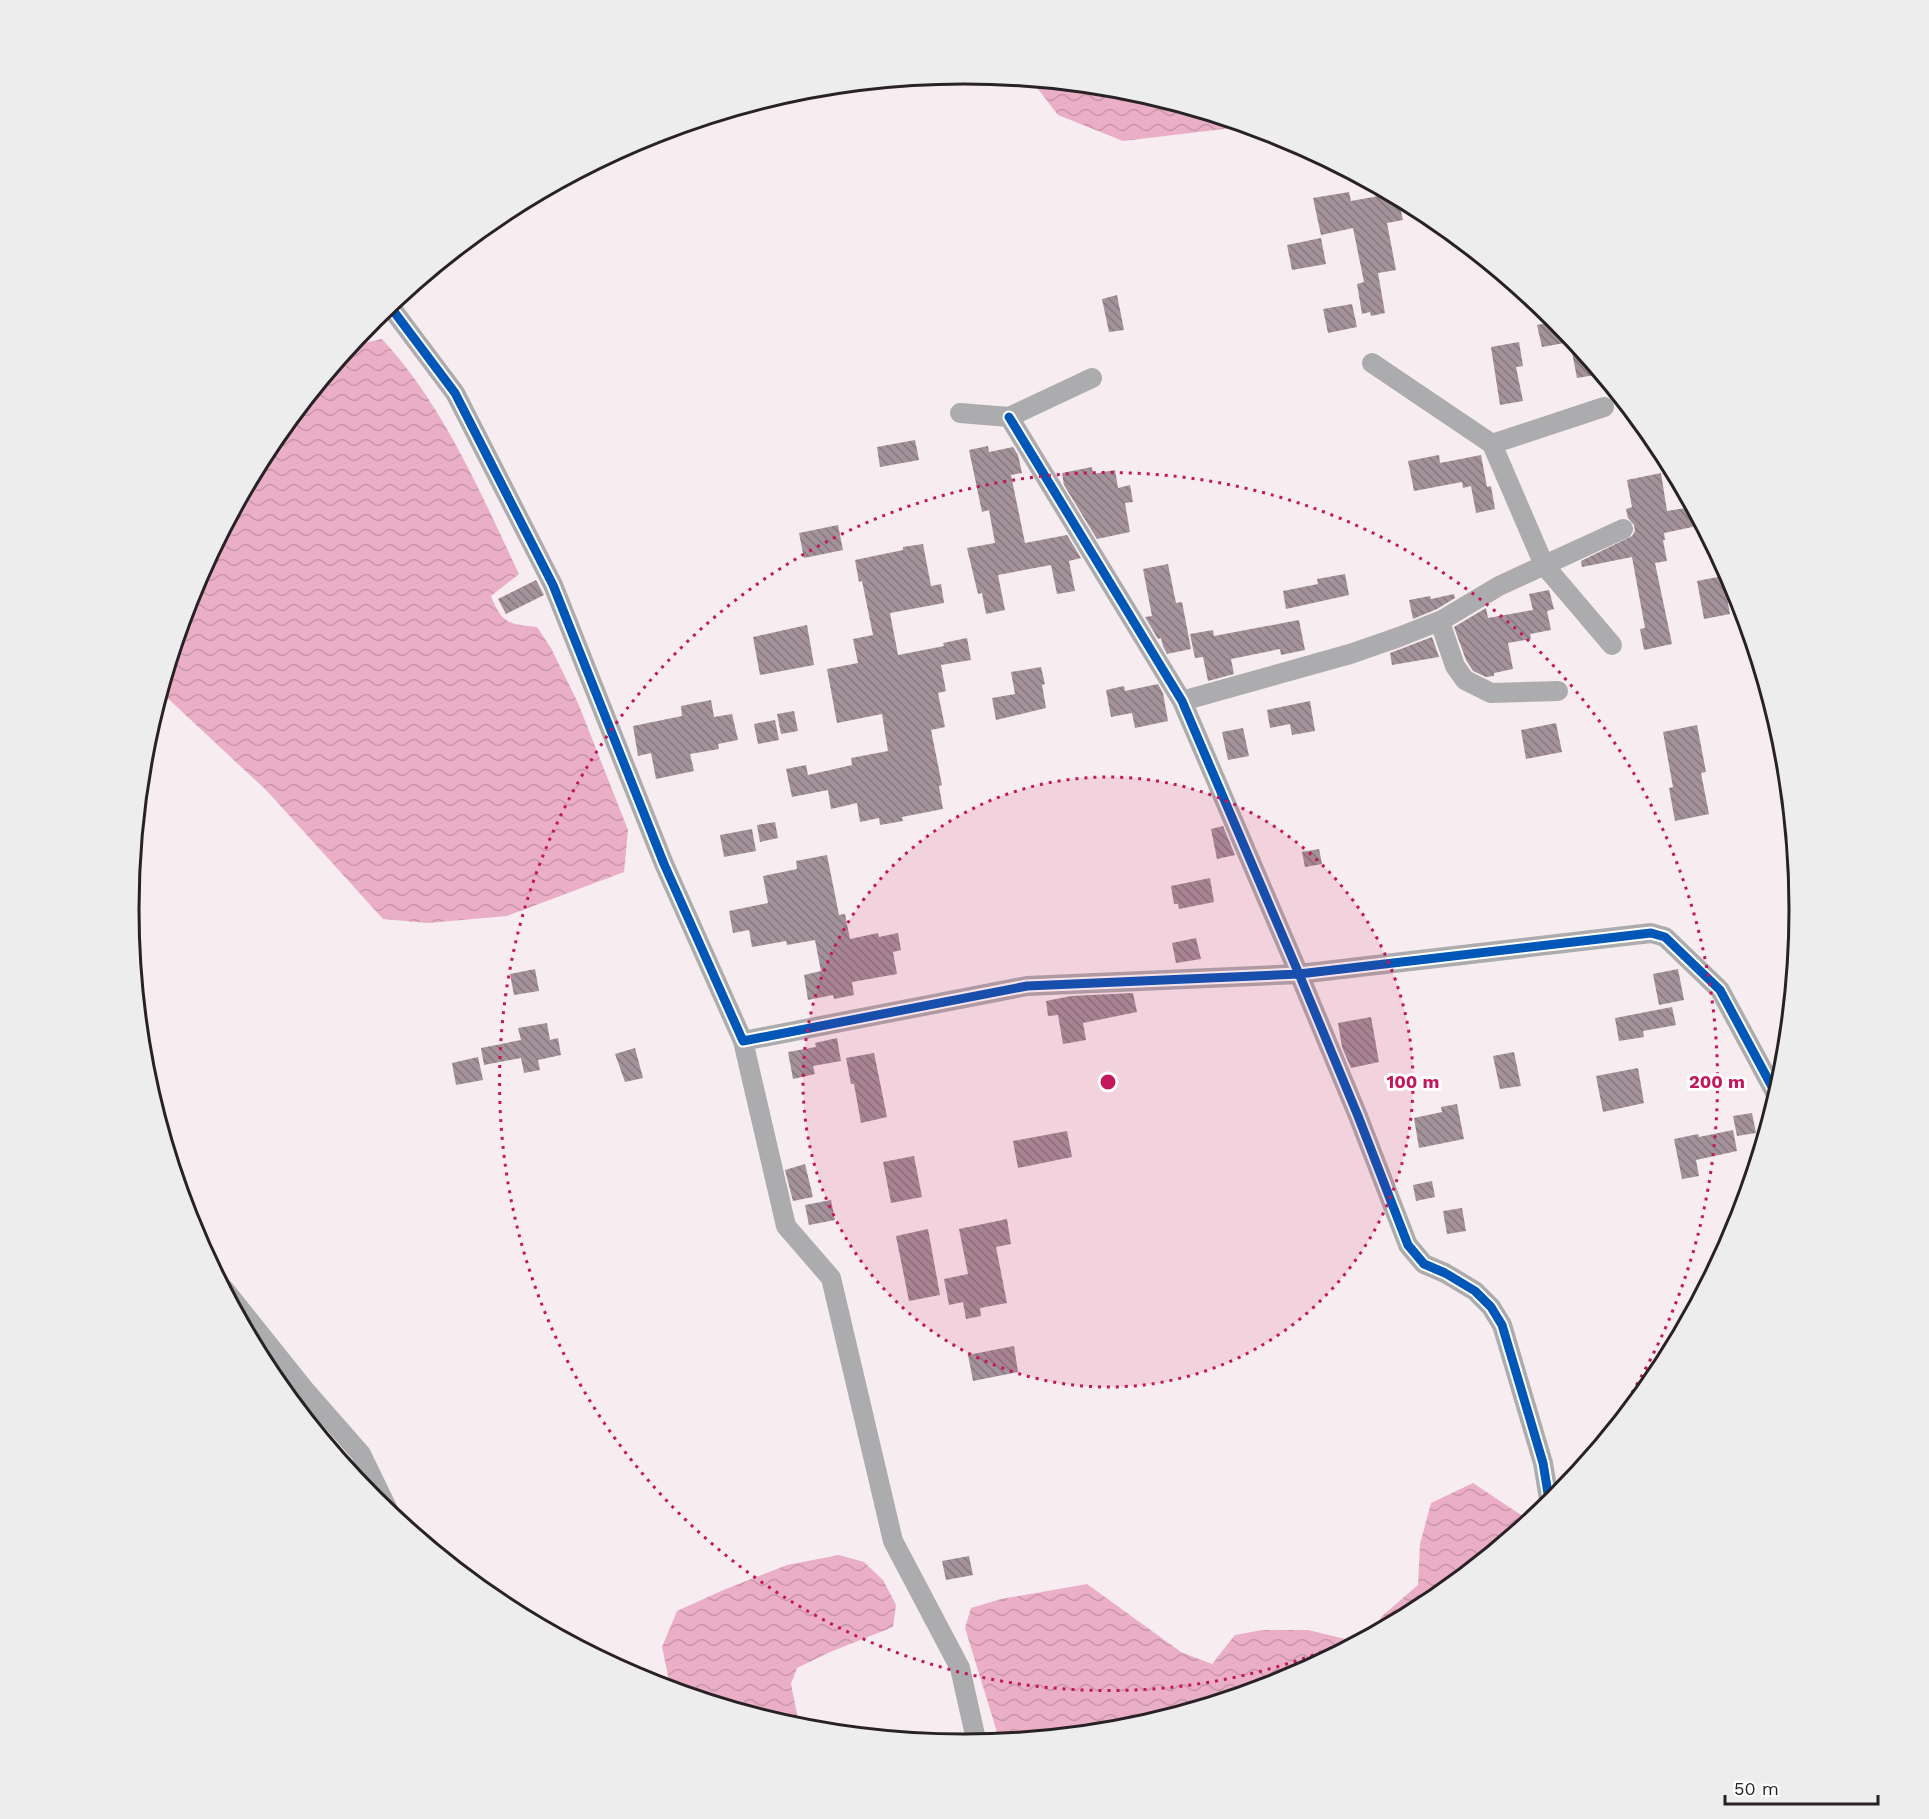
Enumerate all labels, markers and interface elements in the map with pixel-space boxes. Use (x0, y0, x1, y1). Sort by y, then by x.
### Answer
text: 100 m (1386, 1071, 1440, 1092)
text: 200 m (1689, 1071, 1745, 1092)
centre of rings (1098, 1072, 1118, 1092)
scale bar (1725, 1768, 1878, 1806)
text: 50 m (1734, 1778, 1779, 1799)

